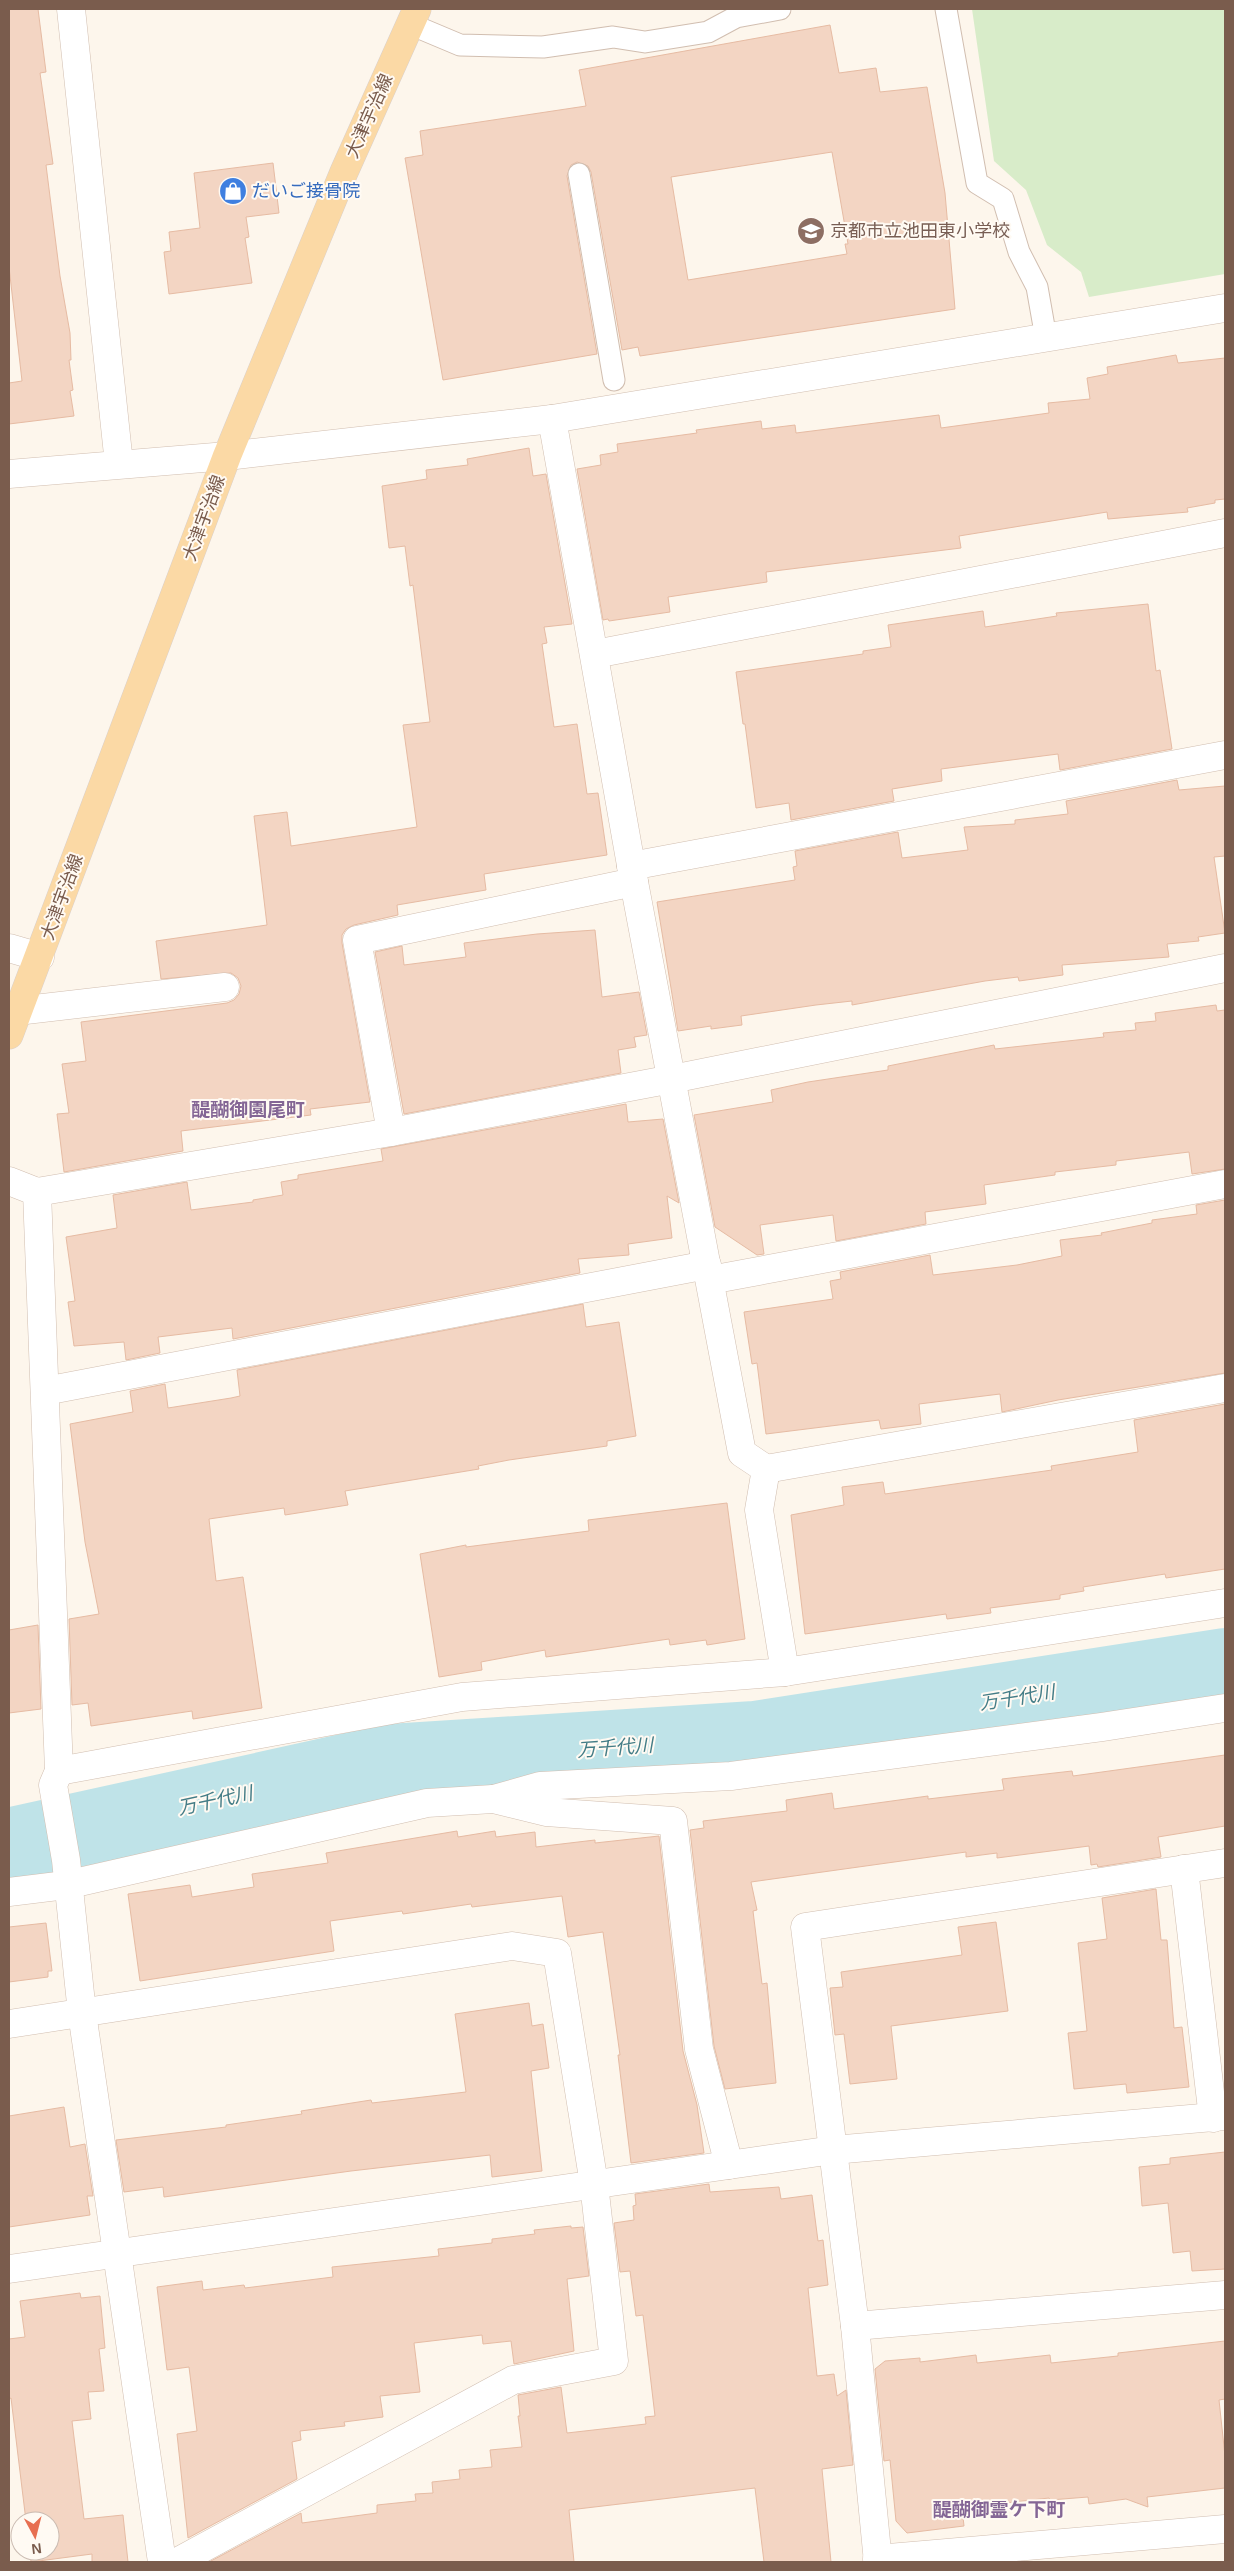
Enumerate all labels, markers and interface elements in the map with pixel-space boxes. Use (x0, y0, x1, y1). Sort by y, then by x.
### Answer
street label: 大津宇治線 (342, 71, 396, 161)
shop icon: だいご接骨院 (218, 176, 248, 206)
place label: だいご接骨院 (252, 181, 360, 201)
school or university icon: 京都市立池田東小学校 (796, 216, 826, 246)
place label: 京都市立池田東小学校 (830, 221, 1010, 241)
street label: 大津宇治線 (179, 472, 229, 564)
street label: 大津宇治線 (37, 851, 87, 943)
district label: 醍醐御園尾町 (191, 1099, 305, 1120)
water label: 万千代川 (978, 1681, 1058, 1714)
water label: 万千代川 (576, 1734, 656, 1761)
water label: 万千代川 (176, 1782, 256, 1819)
district label: 醍醐御霊ケ下町 (932, 2499, 1066, 2520)
north arrow (10, 2511, 60, 2561)
text: N (31, 2540, 43, 2557)

